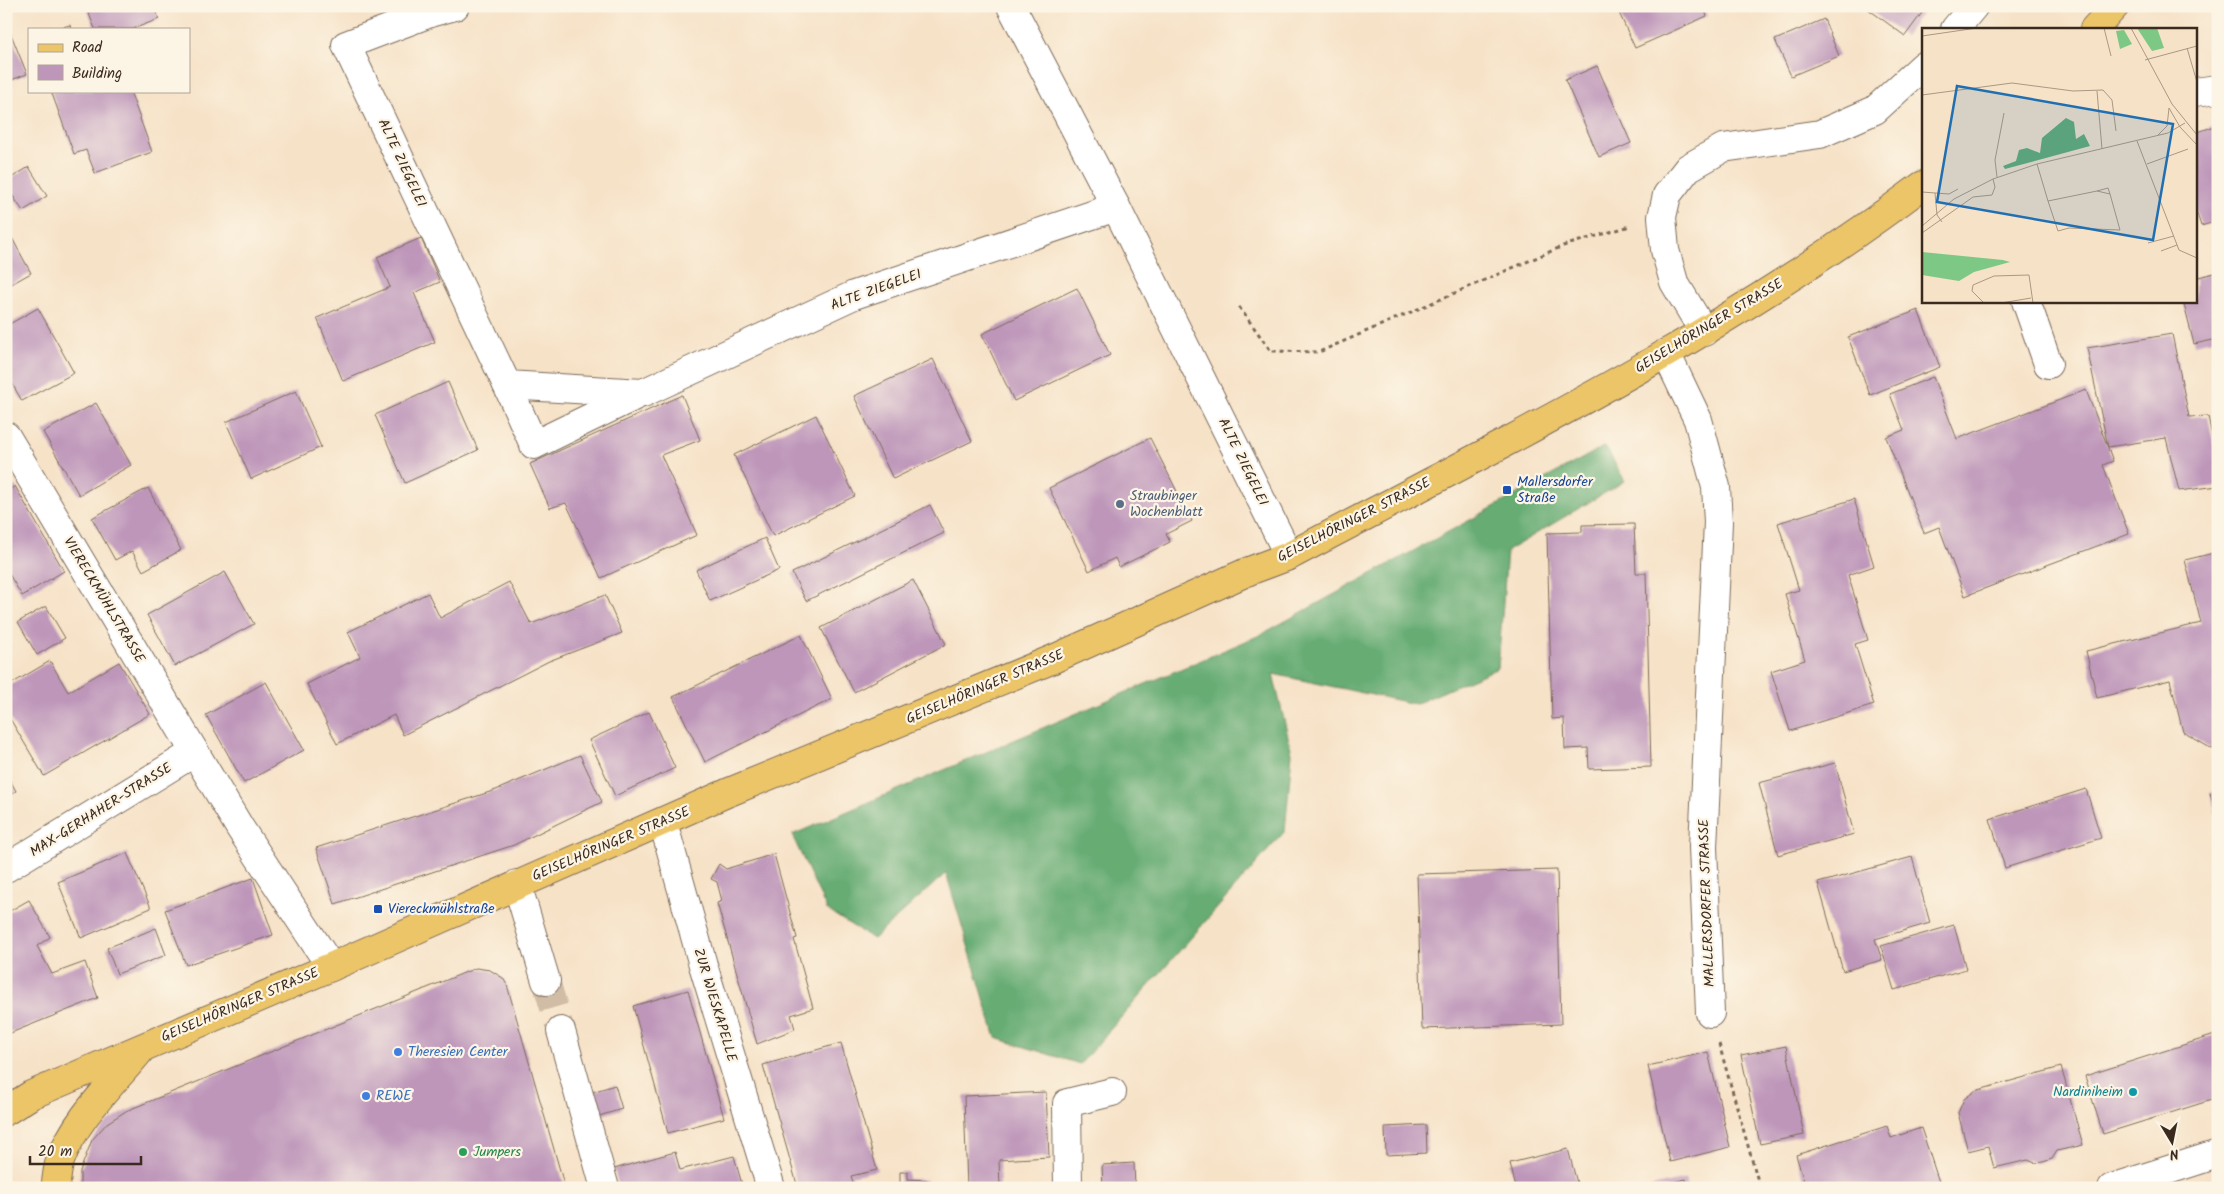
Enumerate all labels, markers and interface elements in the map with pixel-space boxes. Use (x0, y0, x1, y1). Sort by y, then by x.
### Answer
legend (28, 28, 190, 92)
inset map (1922, 28, 2196, 302)
text: Road (72, 36, 103, 60)
text: Building (72, 62, 122, 86)
street label: ALTE ZIEGELEI (372, 115, 432, 211)
street label: ALTE ZIEGELEI (827, 263, 925, 317)
street label: GEISELHÖRINGER STRASSE (1631, 273, 1788, 379)
street label: ALTE ZIEGELEI (1212, 414, 1274, 510)
street label: GEISELHÖRINGER STRASSE (1273, 471, 1435, 568)
place label: Mallersdorfer Straße (1517, 471, 1594, 509)
marker: Mallersdorfer Straße (1501, 484, 1513, 496)
place label: Straubinger Wochenblatt (1130, 485, 1204, 523)
marker: Straubinger Wochenblatt (1114, 498, 1126, 510)
street label: VIERECKMÜHLSTRASSE (57, 533, 151, 668)
street label: GEISELHÖRINGER STRASSE (903, 643, 1068, 730)
street label: MAX-GERHAHER-STRASSE (25, 757, 177, 863)
street label: GEISELHÖRINGER STRASSE (529, 800, 694, 887)
street label: MALLERSDORFER STRASSE (1693, 818, 1721, 988)
place label: Viereckmühlstraße (388, 898, 495, 920)
marker: Viereckmühlstraße (372, 903, 384, 915)
street label: ZUR WIESKAPELLE (687, 945, 743, 1065)
street label: GEISELHÖRINGER STRASSE (158, 961, 323, 1048)
place label: Theresien Center (408, 1041, 509, 1063)
marker: Theresien Center (392, 1046, 404, 1058)
place label: Nardiniheim (2053, 1081, 2123, 1103)
place label: REWE (376, 1085, 412, 1107)
marker: Nardiniheim (2127, 1086, 2139, 1098)
marker: REWE (360, 1090, 372, 1102)
north arrow (2146, 1116, 2196, 1166)
scale bar (30, 1134, 141, 1166)
text: 20 m (38, 1140, 72, 1164)
place label: Jumpers (473, 1141, 521, 1163)
text: N (2168, 1142, 2180, 1165)
marker: Jumpers (457, 1146, 469, 1158)

